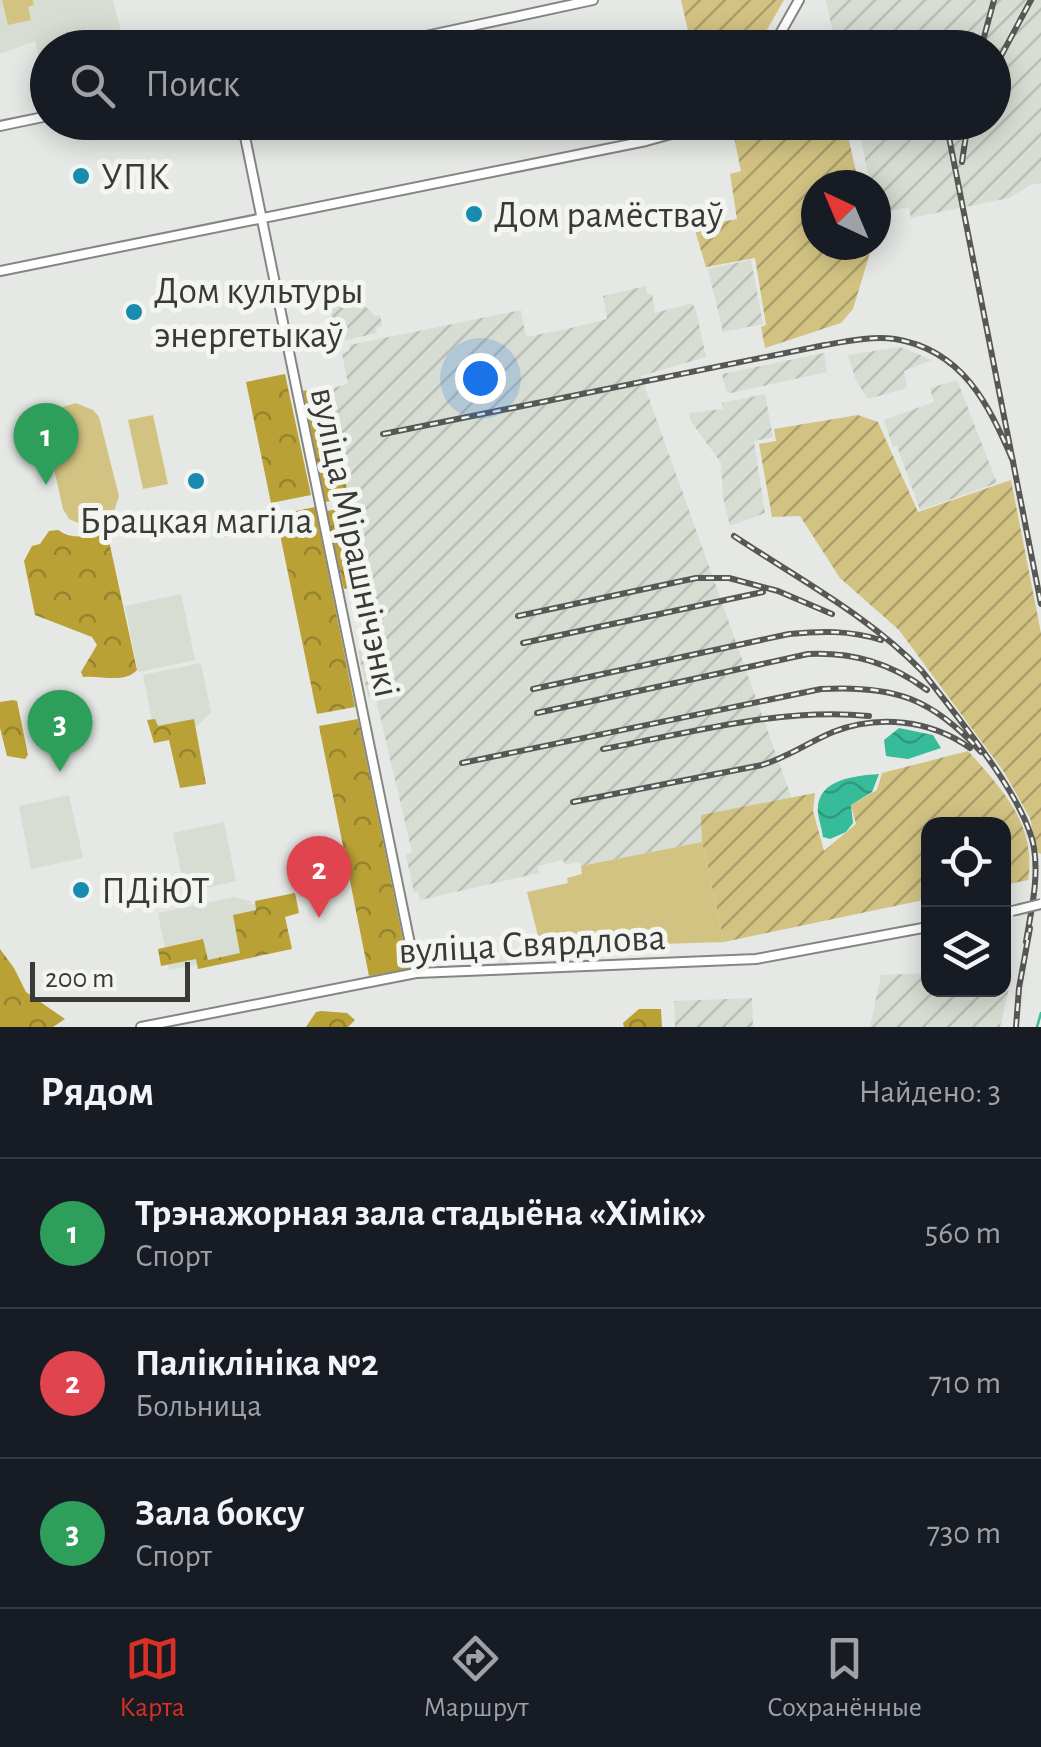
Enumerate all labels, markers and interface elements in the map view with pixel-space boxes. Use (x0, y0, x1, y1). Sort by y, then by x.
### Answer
search box (30, 30, 1011, 140)
icon: search (65, 58, 120, 113)
text: Поиск (145, 66, 240, 104)
place label: УПК (101, 159, 170, 197)
marker: УПК (70, 165, 92, 187)
north arrow (801, 170, 891, 260)
place label: Дом рамёстваў (494, 197, 723, 235)
marker: Дом рамёстваў (463, 203, 485, 225)
place label: Дом культуры энергетыкаў (154, 273, 364, 355)
marker: Дом культуры энергетыкаў (123, 301, 145, 323)
your location (455, 353, 506, 404)
street label: вуліца Мірашнічэнкі (303, 384, 405, 701)
pin: 1 (13, 402, 78, 485)
marker: Брацкая магіла (185, 470, 207, 492)
place label: Брацкая магіла (79, 503, 313, 541)
pin: 3 (28, 690, 92, 772)
map controls (921, 817, 1011, 997)
button: locate (921, 817, 1011, 907)
pin: 2 (286, 836, 352, 918)
place label: ПДіЮТ (101, 873, 210, 911)
marker: ПДіЮТ (70, 879, 92, 901)
button: layers (921, 907, 1011, 997)
street label: вуліца Свярдлова (397, 919, 667, 971)
scale bar (30, 957, 190, 1001)
text: 200 m (45, 965, 114, 993)
text: Рядом (40, 1071, 154, 1113)
text: Найдено: 3 (858, 1076, 1001, 1108)
text: Трэнажорная зала стадыёна «Хімік» (135, 1195, 706, 1233)
text: 1 (67, 1217, 78, 1249)
text: 560 m (925, 1217, 1001, 1249)
text: Спорт (135, 1240, 212, 1272)
text: Паліклініка №2 (135, 1345, 379, 1383)
text: 2 (65, 1367, 80, 1399)
text: 710 m (929, 1367, 1001, 1399)
text: Больница (135, 1390, 262, 1422)
text: Зала боксу (135, 1495, 304, 1533)
text: 3 (66, 1517, 79, 1549)
text: 730 m (927, 1517, 1001, 1549)
text: Спорт (135, 1540, 212, 1572)
tab: Карта (119, 1631, 185, 1725)
tab: Маршрут (423, 1631, 529, 1725)
tab: Сохранённые (767, 1631, 922, 1725)

